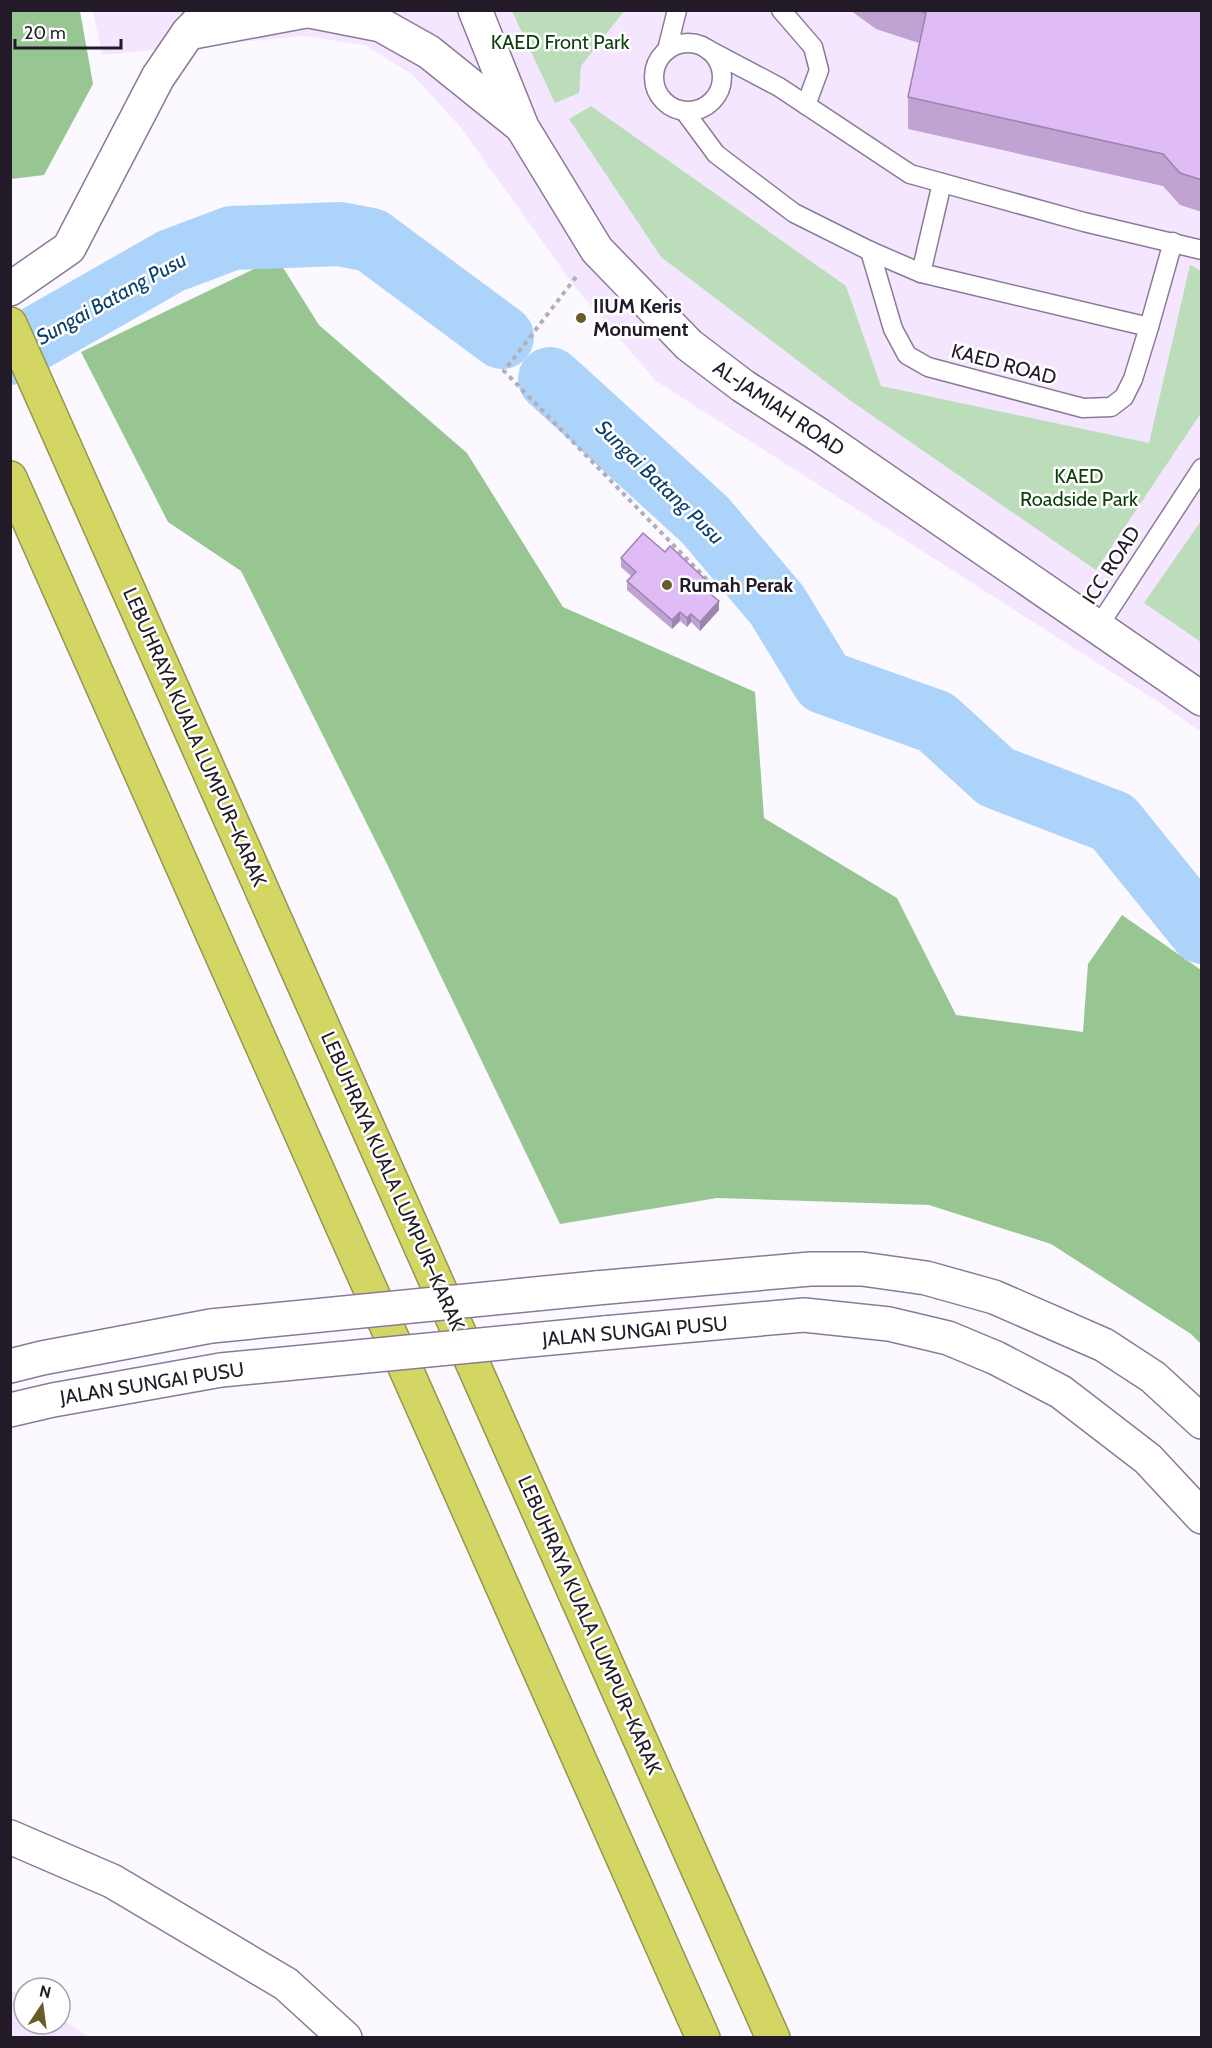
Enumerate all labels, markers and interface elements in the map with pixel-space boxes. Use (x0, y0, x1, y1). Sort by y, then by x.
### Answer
scale bar (15, 12, 122, 50)
text: 20 m (24, 22, 66, 44)
park label: KAED Front Park (491, 30, 629, 54)
water label: Sungai Batang Pusu (32, 246, 190, 350)
place label: IIUM Keris Monument (593, 294, 688, 341)
marker: IIUM Keris Monument (574, 311, 588, 325)
street label: KAED ROAD (949, 338, 1059, 390)
street label: AL-JAMIAH ROAD (709, 355, 849, 461)
water label: Sungai Batang Pusu (591, 415, 729, 549)
park label: KAED Roadside Park (1020, 464, 1138, 511)
street label: ICC ROAD (1077, 522, 1145, 608)
place label: Rumah Perak (679, 573, 794, 597)
marker: Rumah Perak (660, 578, 674, 592)
street label: LEBUHRAYA KUALA LUMPUR–KARAK (118, 584, 272, 891)
street label: LEBUHRAYA KUALA LUMPUR–KARAK (316, 1028, 470, 1335)
street label: JALAN SUNGAI PUSU (540, 1311, 729, 1351)
street label: JALAN SUNGAI PUSU (57, 1357, 246, 1410)
street label: LEBUHRAYA KUALA LUMPUR–KARAK (513, 1472, 667, 1779)
north arrow (12, 1976, 72, 2036)
text: N (38, 1981, 53, 2002)

